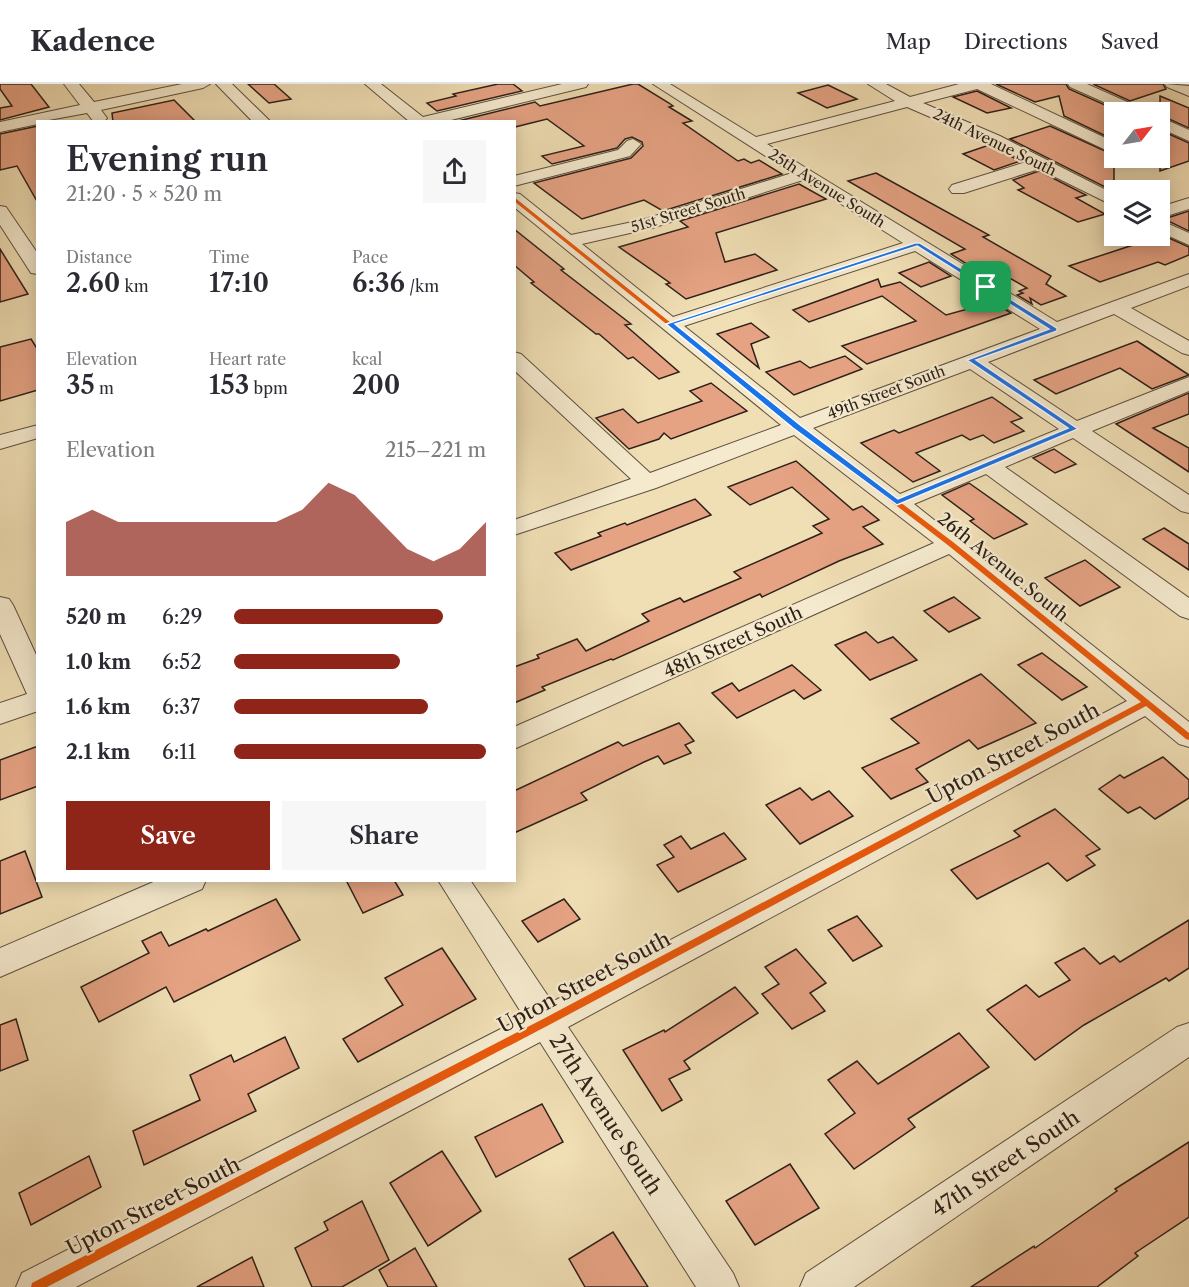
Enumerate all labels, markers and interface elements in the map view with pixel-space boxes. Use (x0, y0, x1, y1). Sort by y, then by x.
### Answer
text: Kadence (30, 24, 155, 58)
text: Map (886, 29, 931, 54)
text: Directions (964, 29, 1068, 54)
text: Saved (1101, 29, 1159, 54)
north arrow (1104, 102, 1170, 168)
map controls (1104, 102, 1170, 246)
street label: 24th Avenue South (930, 104, 1060, 180)
text: Evening run (66, 139, 268, 180)
button: share (423, 140, 486, 203)
street label: 25th Avenue South (765, 144, 889, 232)
button: layers (1104, 180, 1170, 246)
text: 21:20 · 5 × 520 m (66, 182, 222, 206)
street label: 51st Street South (628, 183, 748, 236)
text: Distance (66, 247, 132, 267)
text: Time (209, 247, 249, 267)
text: Pace (352, 247, 388, 267)
pin (960, 261, 1011, 312)
text: 2.60 (66, 267, 120, 299)
text: 17:10 (209, 267, 269, 299)
text: 6:36 (352, 267, 405, 299)
icon: arrive (969, 270, 1002, 303)
text: km (120, 276, 149, 296)
text: /km (405, 276, 439, 296)
text: Elevation (66, 349, 137, 369)
text: Heart rate (209, 349, 286, 369)
text: kcal (352, 349, 382, 369)
street label: 49th Street South (824, 361, 948, 423)
text: 35 (66, 369, 95, 401)
text: 153 (209, 369, 249, 401)
text: 200 (352, 369, 400, 401)
text: m (95, 378, 114, 398)
text: bpm (249, 378, 288, 398)
text: Elevation (66, 438, 155, 462)
text: 215–221 m (385, 438, 486, 462)
street label: 26th Avenue South (933, 508, 1073, 626)
street label: 48th Street South (660, 601, 806, 683)
text: 520 m (66, 605, 127, 629)
text: 6:29 (162, 605, 203, 629)
text: 1.0 km (66, 650, 131, 674)
text: 6:52 (162, 650, 202, 674)
text: 1.6 km (66, 695, 131, 719)
text: 6:37 (162, 695, 200, 719)
street label: Upton Street South (922, 697, 1104, 809)
text: 2.1 km (66, 740, 130, 764)
text: 6:11 (162, 740, 196, 764)
button: Save (66, 801, 270, 870)
button: Share (282, 801, 486, 870)
street label: Upton Street South (493, 926, 675, 1038)
street label: 27th Avenue South (545, 1029, 667, 1199)
street label: 47th Street South (926, 1104, 1084, 1222)
street label: Upton Street South (62, 1151, 244, 1261)

